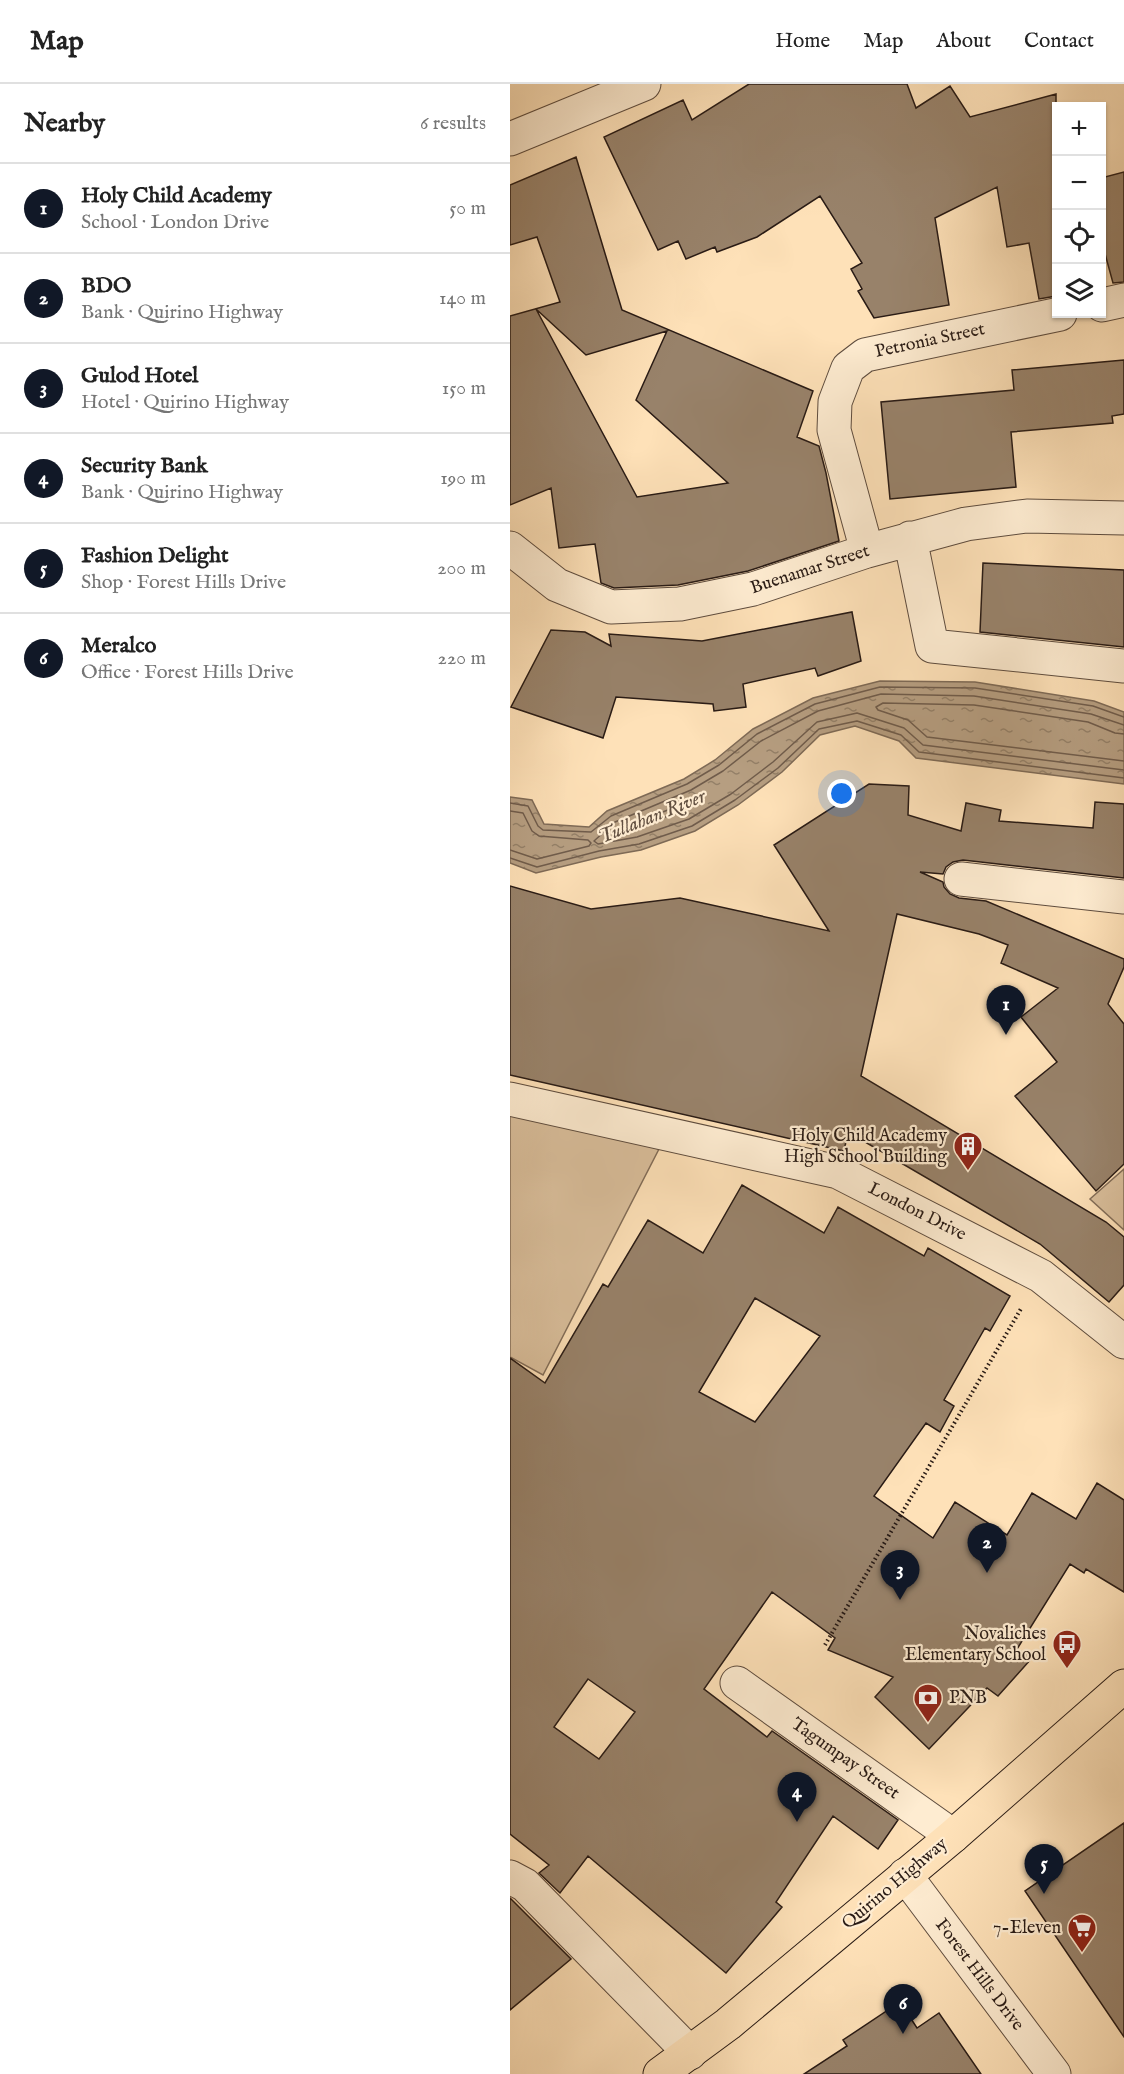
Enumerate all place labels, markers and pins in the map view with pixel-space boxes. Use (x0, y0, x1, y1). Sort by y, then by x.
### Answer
pin: 1 (986, 986, 1026, 1035)
place label: Holy Child Academy High School Building (784, 1125, 947, 1169)
building icon: Holy Child Academy High School Building (952, 1130, 984, 1172)
pin: 2 (968, 1524, 1006, 1573)
pin: 3 (880, 1550, 920, 1600)
place label: Novaliches Elementary School (905, 1623, 1046, 1667)
bus stop icon: Novaliches Elementary School (1051, 1628, 1083, 1670)
bank icon: PNB (912, 1682, 944, 1724)
place label: PNB (949, 1687, 987, 1710)
pin: 4 (778, 1772, 816, 1822)
pin: 5 (1024, 1844, 1064, 1894)
supermarket icon: 7-Eleven (1066, 1912, 1098, 1954)
place label: 7-Eleven (993, 1917, 1061, 1940)
pin: 6 (884, 1984, 922, 2034)

